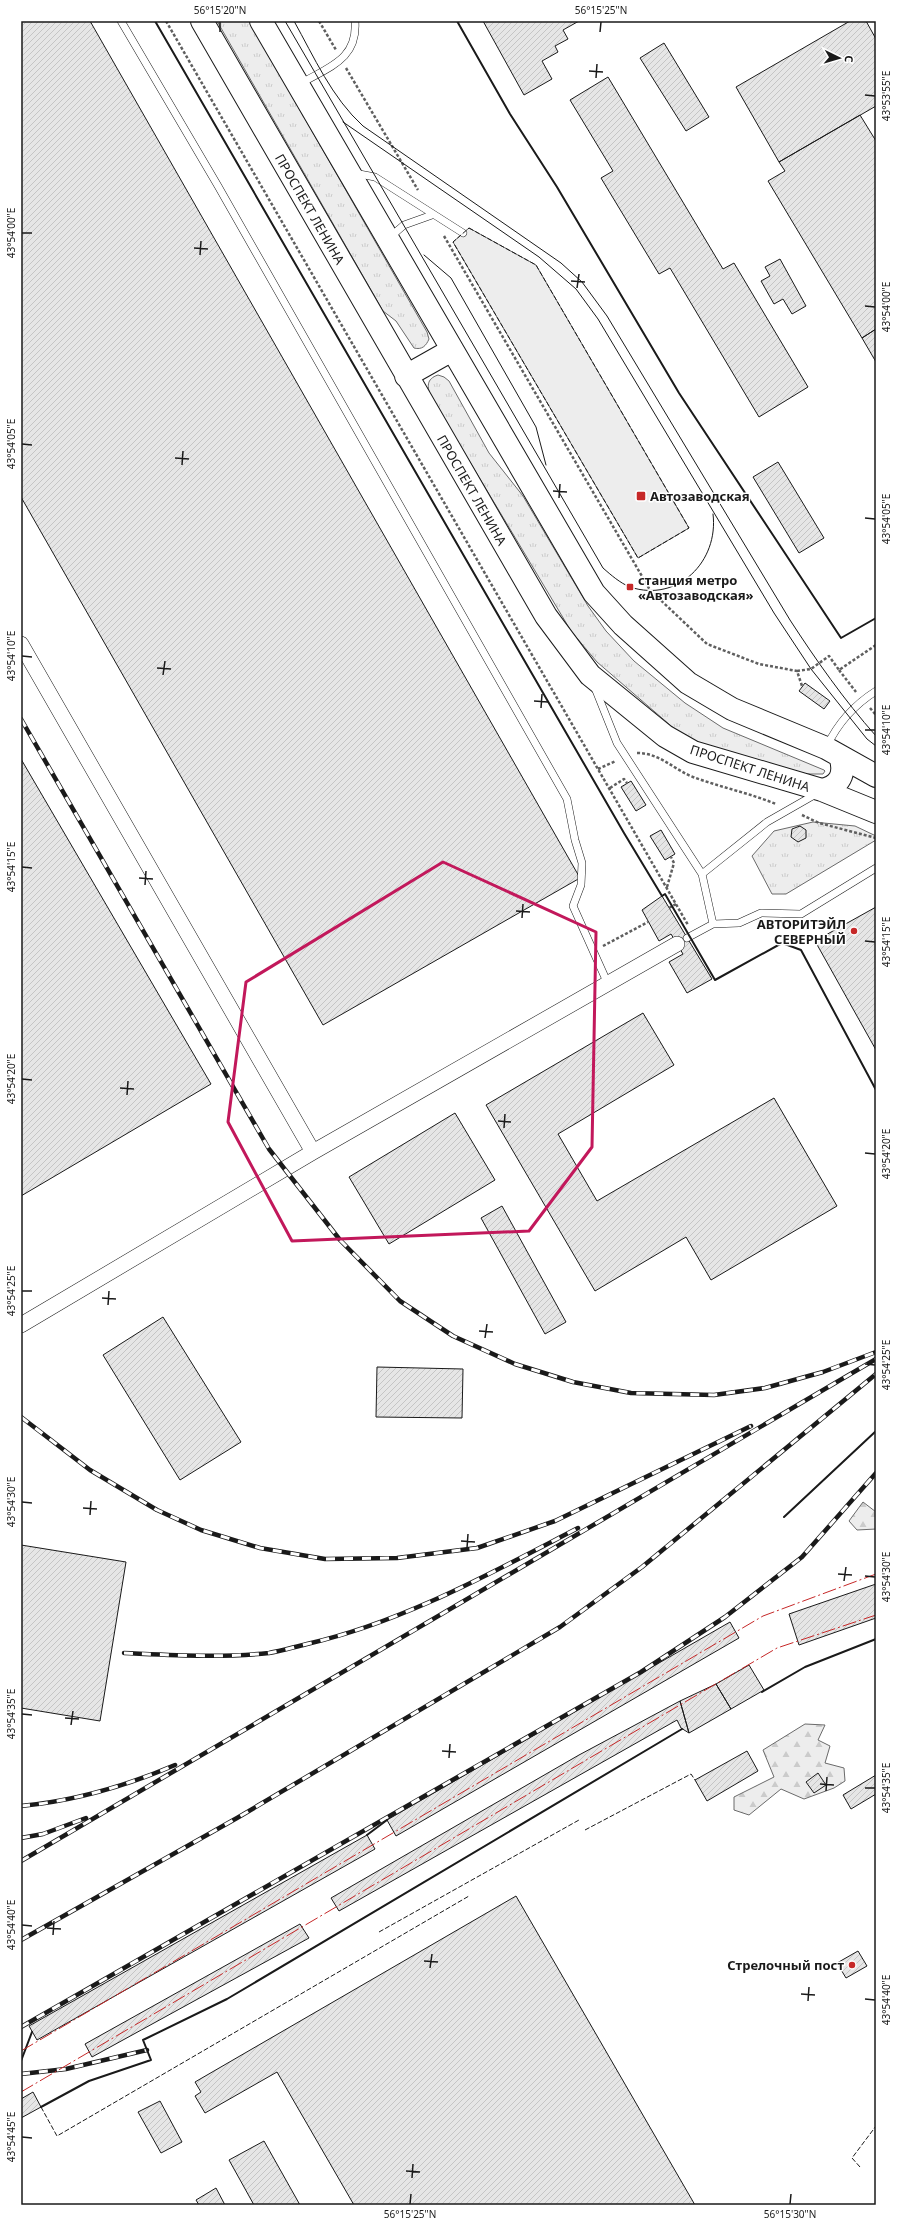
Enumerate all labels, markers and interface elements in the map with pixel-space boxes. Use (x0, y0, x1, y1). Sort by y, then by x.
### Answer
text: 56°15'20"N (194, 3, 246, 17)
text: 56°15'25"N (575, 3, 627, 17)
north arrow (819, 38, 859, 78)
text: С (842, 55, 857, 63)
text: 43°53'55"E (879, 71, 893, 121)
street label: ПРОСПЕКТ ЛЕНИНА (271, 150, 349, 268)
text: 43°54'00"E (4, 208, 18, 258)
text: 43°54'00"E (879, 282, 893, 332)
text: 43°54'05"E (4, 419, 18, 469)
street label: ПРОСПЕКТ ЛЕНИНА (433, 431, 511, 549)
place label: Автозаводская (650, 487, 750, 505)
marker: Автозаводская (635, 490, 647, 502)
text: 43°54'05"E (879, 494, 893, 544)
place label: станция метро «Автозаводская» (638, 571, 754, 604)
marker: станция метро «Автозаводская» (625, 582, 635, 592)
text: 43°54'10"E (4, 631, 18, 681)
text: 43°54'10"E (879, 705, 893, 755)
street label: ПРОСПЕКТ ЛЕНИНА (688, 740, 813, 796)
text: 43°54'15"E (4, 842, 18, 892)
place label: АВТОРИТЭЙЛ СЕВЕРНЫЙ (757, 915, 846, 948)
text: 43°54'15"E (879, 917, 893, 967)
marker: АВТОРИТЭЙЛ СЕВЕРНЫЙ (849, 926, 859, 936)
text: 43°54'20"E (4, 1054, 18, 1104)
text: 43°54'20"E (879, 1129, 893, 1179)
text: 43°54'25"E (4, 1266, 18, 1316)
text: 43°54'25"E (879, 1340, 893, 1390)
text: 43°54'30"E (4, 1477, 18, 1527)
text: 43°54'30"E (879, 1552, 893, 1602)
text: 43°54'35"E (4, 1689, 18, 1739)
text: 43°54'35"E (879, 1763, 893, 1813)
text: 43°54'40"E (4, 1900, 18, 1950)
place label: Стрелочный пост (727, 1956, 844, 1974)
marker: Стрелочный пост (847, 1960, 857, 1970)
text: 43°54'40"E (879, 1975, 893, 2025)
text: 43°54'45"E (4, 2112, 18, 2162)
text: 56°15'25"N (384, 2207, 436, 2221)
text: 56°15'30"N (764, 2207, 816, 2221)

